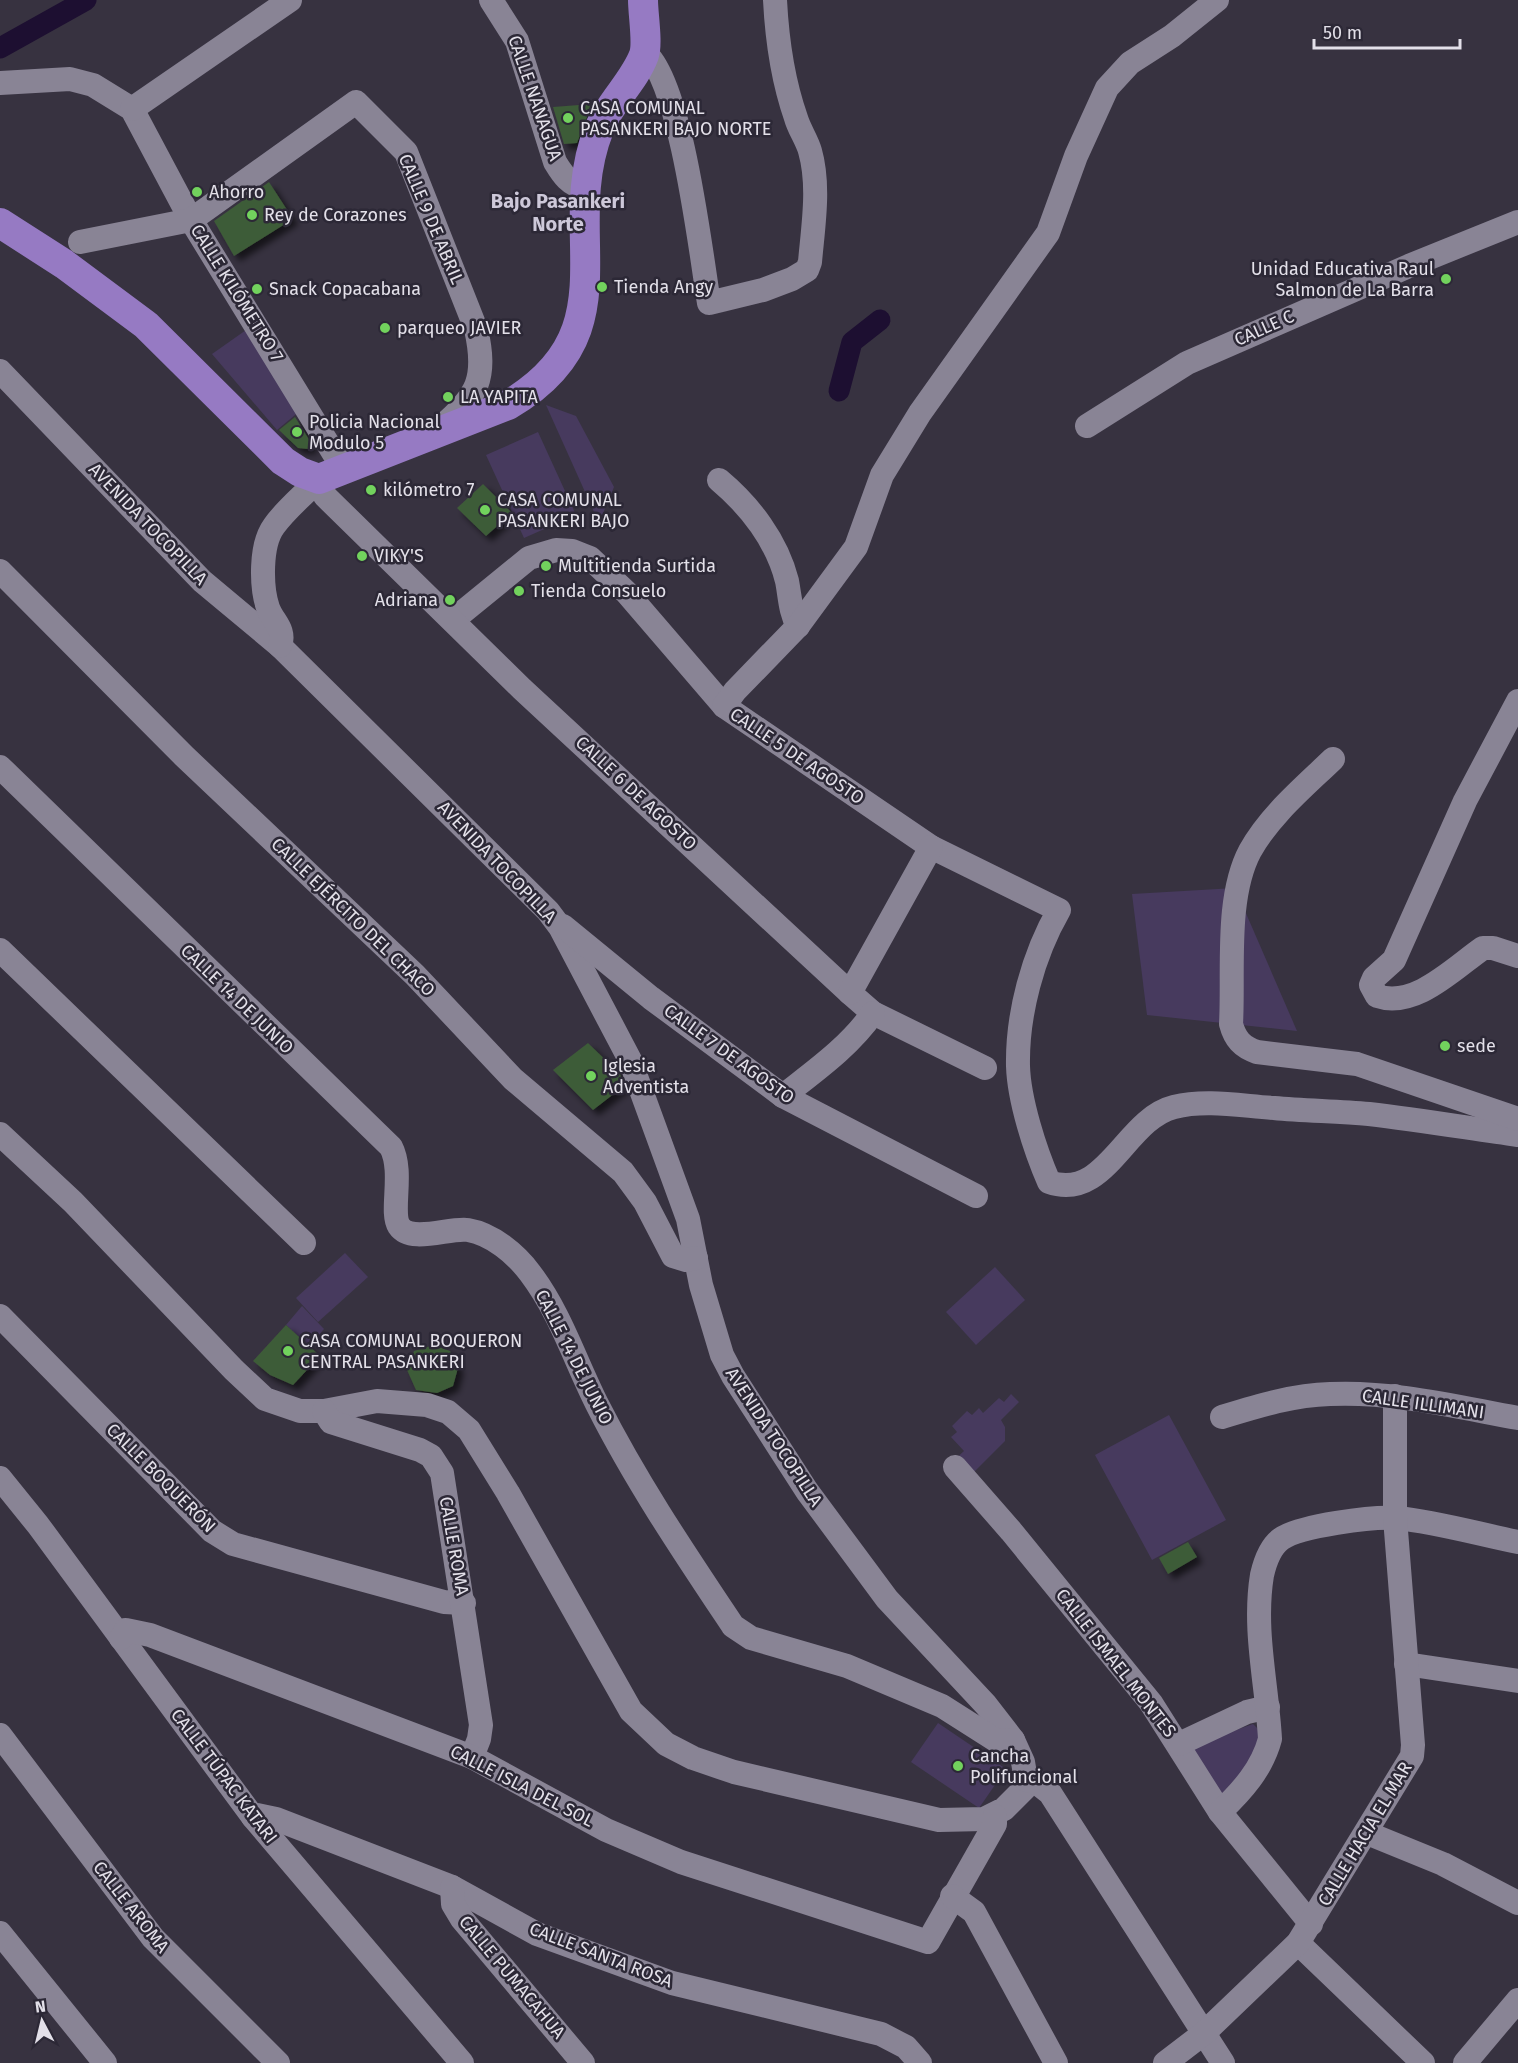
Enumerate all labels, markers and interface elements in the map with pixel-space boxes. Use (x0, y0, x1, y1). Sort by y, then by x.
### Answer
scale bar (1314, 12, 1460, 50)
text: 50 m (1323, 22, 1362, 44)
street label: CALLE NANAGUA (503, 32, 567, 164)
place label: CASA COMUNAL PASANKERI BAJO NORTE (580, 97, 771, 140)
marker: CASA COMUNAL PASANKERI BAJO NORTE (561, 111, 575, 125)
street label: CALLE 9 DE ABRIL (394, 151, 468, 287)
place label: Ahorro (209, 181, 264, 203)
marker: Ahorro (190, 185, 204, 199)
district label: Bajo Pasankeri Norte (491, 189, 625, 236)
place label: Rey de Corazones (264, 204, 407, 226)
marker: Rey de Corazones (245, 208, 259, 222)
street label: CALLE KILÓMETRO 7 (186, 220, 288, 366)
place label: Unidad Educativa Raul Salmon de La Barra (1251, 258, 1434, 301)
marker: Unidad Educativa Raul Salmon de La Barra (1439, 272, 1453, 286)
place label: Tienda Angy (614, 276, 713, 298)
place label: Snack Copacabana (269, 278, 421, 300)
marker: Tienda Angy (595, 280, 609, 294)
marker: Snack Copacabana (250, 282, 264, 296)
street label: CALLE C (1231, 305, 1297, 351)
place label: parqueo JAVIER (397, 317, 522, 339)
marker: parqueo JAVIER (378, 321, 392, 335)
place label: LA YAPITA (460, 386, 539, 408)
marker: LA YAPITA (441, 390, 455, 404)
place label: Policia Nacional Modulo 5 (309, 411, 440, 454)
marker: Policia Nacional Modulo 5 (290, 425, 304, 439)
street label: AVENIDA TOCOPILLA (84, 458, 212, 590)
place label: kilómetro 7 (383, 479, 474, 501)
marker: kilómetro 7 (364, 483, 378, 497)
place label: CASA COMUNAL PASANKERI BAJO (497, 489, 629, 532)
marker: CASA COMUNAL PASANKERI BAJO (478, 503, 492, 517)
place label: VIKY'S (374, 545, 424, 567)
marker: VIKY'S (355, 549, 369, 563)
place label: Multitienda Surtida (558, 555, 716, 577)
marker: Multitienda Surtida (539, 559, 553, 573)
place label: Tienda Consuelo (531, 580, 666, 602)
marker: Tienda Consuelo (512, 584, 526, 598)
place label: Adriana (375, 589, 438, 611)
marker: Adriana (443, 593, 457, 607)
street label: CALLE 5 DE AGOSTO (726, 703, 868, 809)
street label: CALLE 6 DE AGOSTO (571, 731, 701, 855)
street label: AVENIDA TOCOPILLA (433, 796, 561, 928)
street label: CALLE EJÉRCITO DEL CHACO (267, 832, 440, 1001)
street label: CALLE 14 DE JUNIO (176, 940, 298, 1058)
street label: CALLE 7 DE AGOSTO (659, 999, 799, 1109)
place label: sede (1457, 1035, 1496, 1057)
marker: sede (1438, 1039, 1452, 1053)
place label: Iglesia Adventista (603, 1055, 689, 1098)
marker: Iglesia Adventista (584, 1069, 598, 1083)
street label: CALLE 14 DE JUNIO (531, 1286, 617, 1428)
place label: CASA COMUNAL BOQUERON CENTRAL PASANKERI (300, 1330, 522, 1373)
marker: CASA COMUNAL BOQUERON CENTRAL PASANKERI (281, 1344, 295, 1358)
street label: AVENIDA TOCOPILLA (721, 1363, 827, 1511)
street label: CALLE ILLIMANI (1360, 1385, 1486, 1423)
street label: CALLE BOQUERÓN (102, 1419, 220, 1537)
street label: CALLE ROMA (434, 1495, 474, 1598)
street label: CALLE ISMAEL MONTES (1051, 1584, 1181, 1742)
street label: CALLE TÚPAC KATARI (166, 1704, 283, 1848)
street label: CALLE ISLA DEL SOL (447, 1740, 597, 1832)
place label: Cancha Polifuncional (970, 1745, 1077, 1788)
street label: CALLE HACIA EL MAR (1313, 1758, 1417, 1910)
marker: Cancha Polifuncional (951, 1759, 965, 1773)
street label: CALLE AROMA (88, 1857, 174, 1958)
street label: CALLE PUMACAHUA (454, 1911, 570, 2044)
street label: CALLE SANTA ROSA (526, 1918, 676, 1993)
north arrow (12, 1991, 72, 2051)
text: N (34, 1997, 47, 2017)

